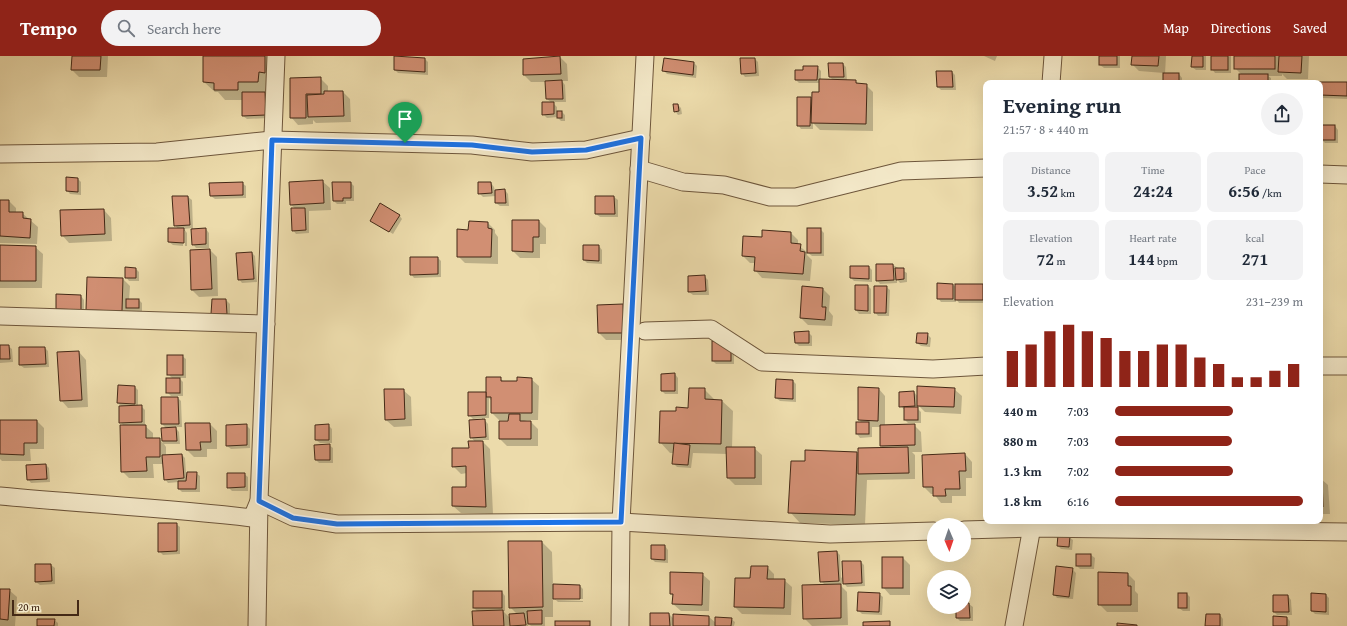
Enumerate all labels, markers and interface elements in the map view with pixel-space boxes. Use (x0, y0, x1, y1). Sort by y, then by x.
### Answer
search box (101, 10, 381, 46)
text: Tempo (20, 14, 77, 42)
icon: search (115, 17, 137, 39)
text: Search here (147, 18, 221, 39)
text: Map (1163, 18, 1189, 38)
text: Directions (1211, 18, 1271, 38)
text: Saved (1293, 18, 1327, 38)
text: Evening run (1003, 89, 1121, 121)
button: share (1261, 93, 1303, 135)
pin (388, 102, 422, 143)
icon: arrive (394, 108, 416, 130)
text: 21:57 · 8 × 440 m (1003, 120, 1089, 139)
text: Distance (1031, 162, 1071, 178)
text: Time (1141, 162, 1165, 178)
text: Pace (1244, 162, 1266, 178)
text: 3.52 (1027, 178, 1058, 203)
text: 24:24 (1133, 178, 1173, 203)
text: 6:56 (1228, 178, 1260, 203)
text: km (1058, 185, 1075, 201)
text: /km (1260, 185, 1282, 201)
text: Elevation (1029, 230, 1073, 246)
text: Heart rate (1129, 230, 1177, 246)
text: kcal (1246, 230, 1264, 246)
text: 72 (1036, 246, 1054, 271)
text: 144 (1128, 246, 1155, 271)
text: 271 (1242, 246, 1268, 271)
text: m (1054, 253, 1066, 269)
text: bpm (1155, 253, 1178, 269)
text: Elevation (1003, 292, 1054, 311)
text: 231–239 m (1246, 292, 1303, 311)
text: 440 m (1003, 402, 1037, 421)
text: 7:03 (1067, 402, 1089, 421)
text: 880 m (1003, 432, 1037, 451)
text: 7:03 (1067, 432, 1089, 451)
text: 1.3 km (1003, 462, 1042, 481)
text: 7:02 (1067, 462, 1089, 481)
text: 1.8 km (1003, 492, 1042, 511)
text: 6:16 (1067, 492, 1089, 511)
north arrow (927, 518, 971, 562)
map controls (927, 518, 971, 614)
button: layers (927, 570, 971, 614)
scale bar (12, 598, 79, 617)
text: 20 m (18, 599, 40, 615)

